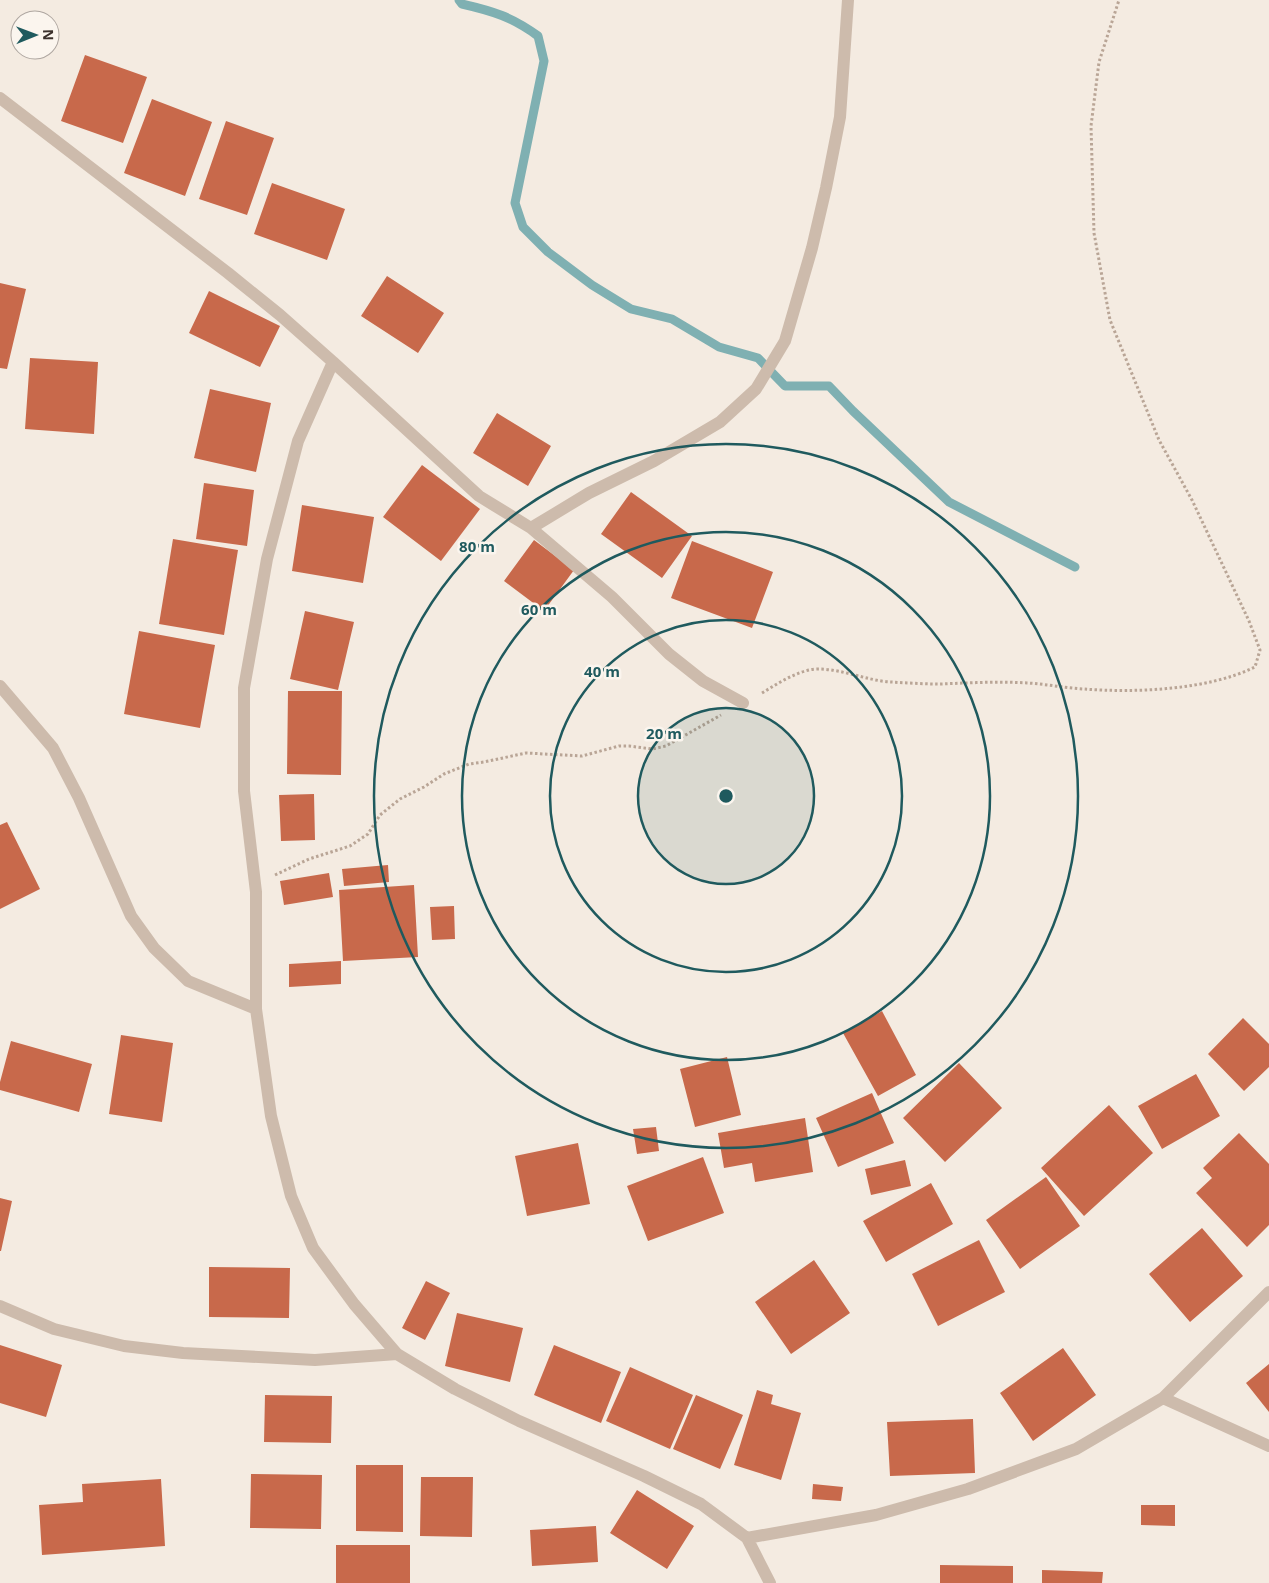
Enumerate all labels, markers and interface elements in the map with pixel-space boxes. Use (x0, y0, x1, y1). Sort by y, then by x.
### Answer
north arrow (10, 10, 60, 60)
text: N (39, 29, 58, 41)
text: 80 m (459, 536, 495, 556)
text: 60 m (521, 599, 557, 619)
text: 40 m (584, 661, 620, 681)
text: 20 m (646, 723, 682, 743)
centre of rings (717, 787, 735, 805)

